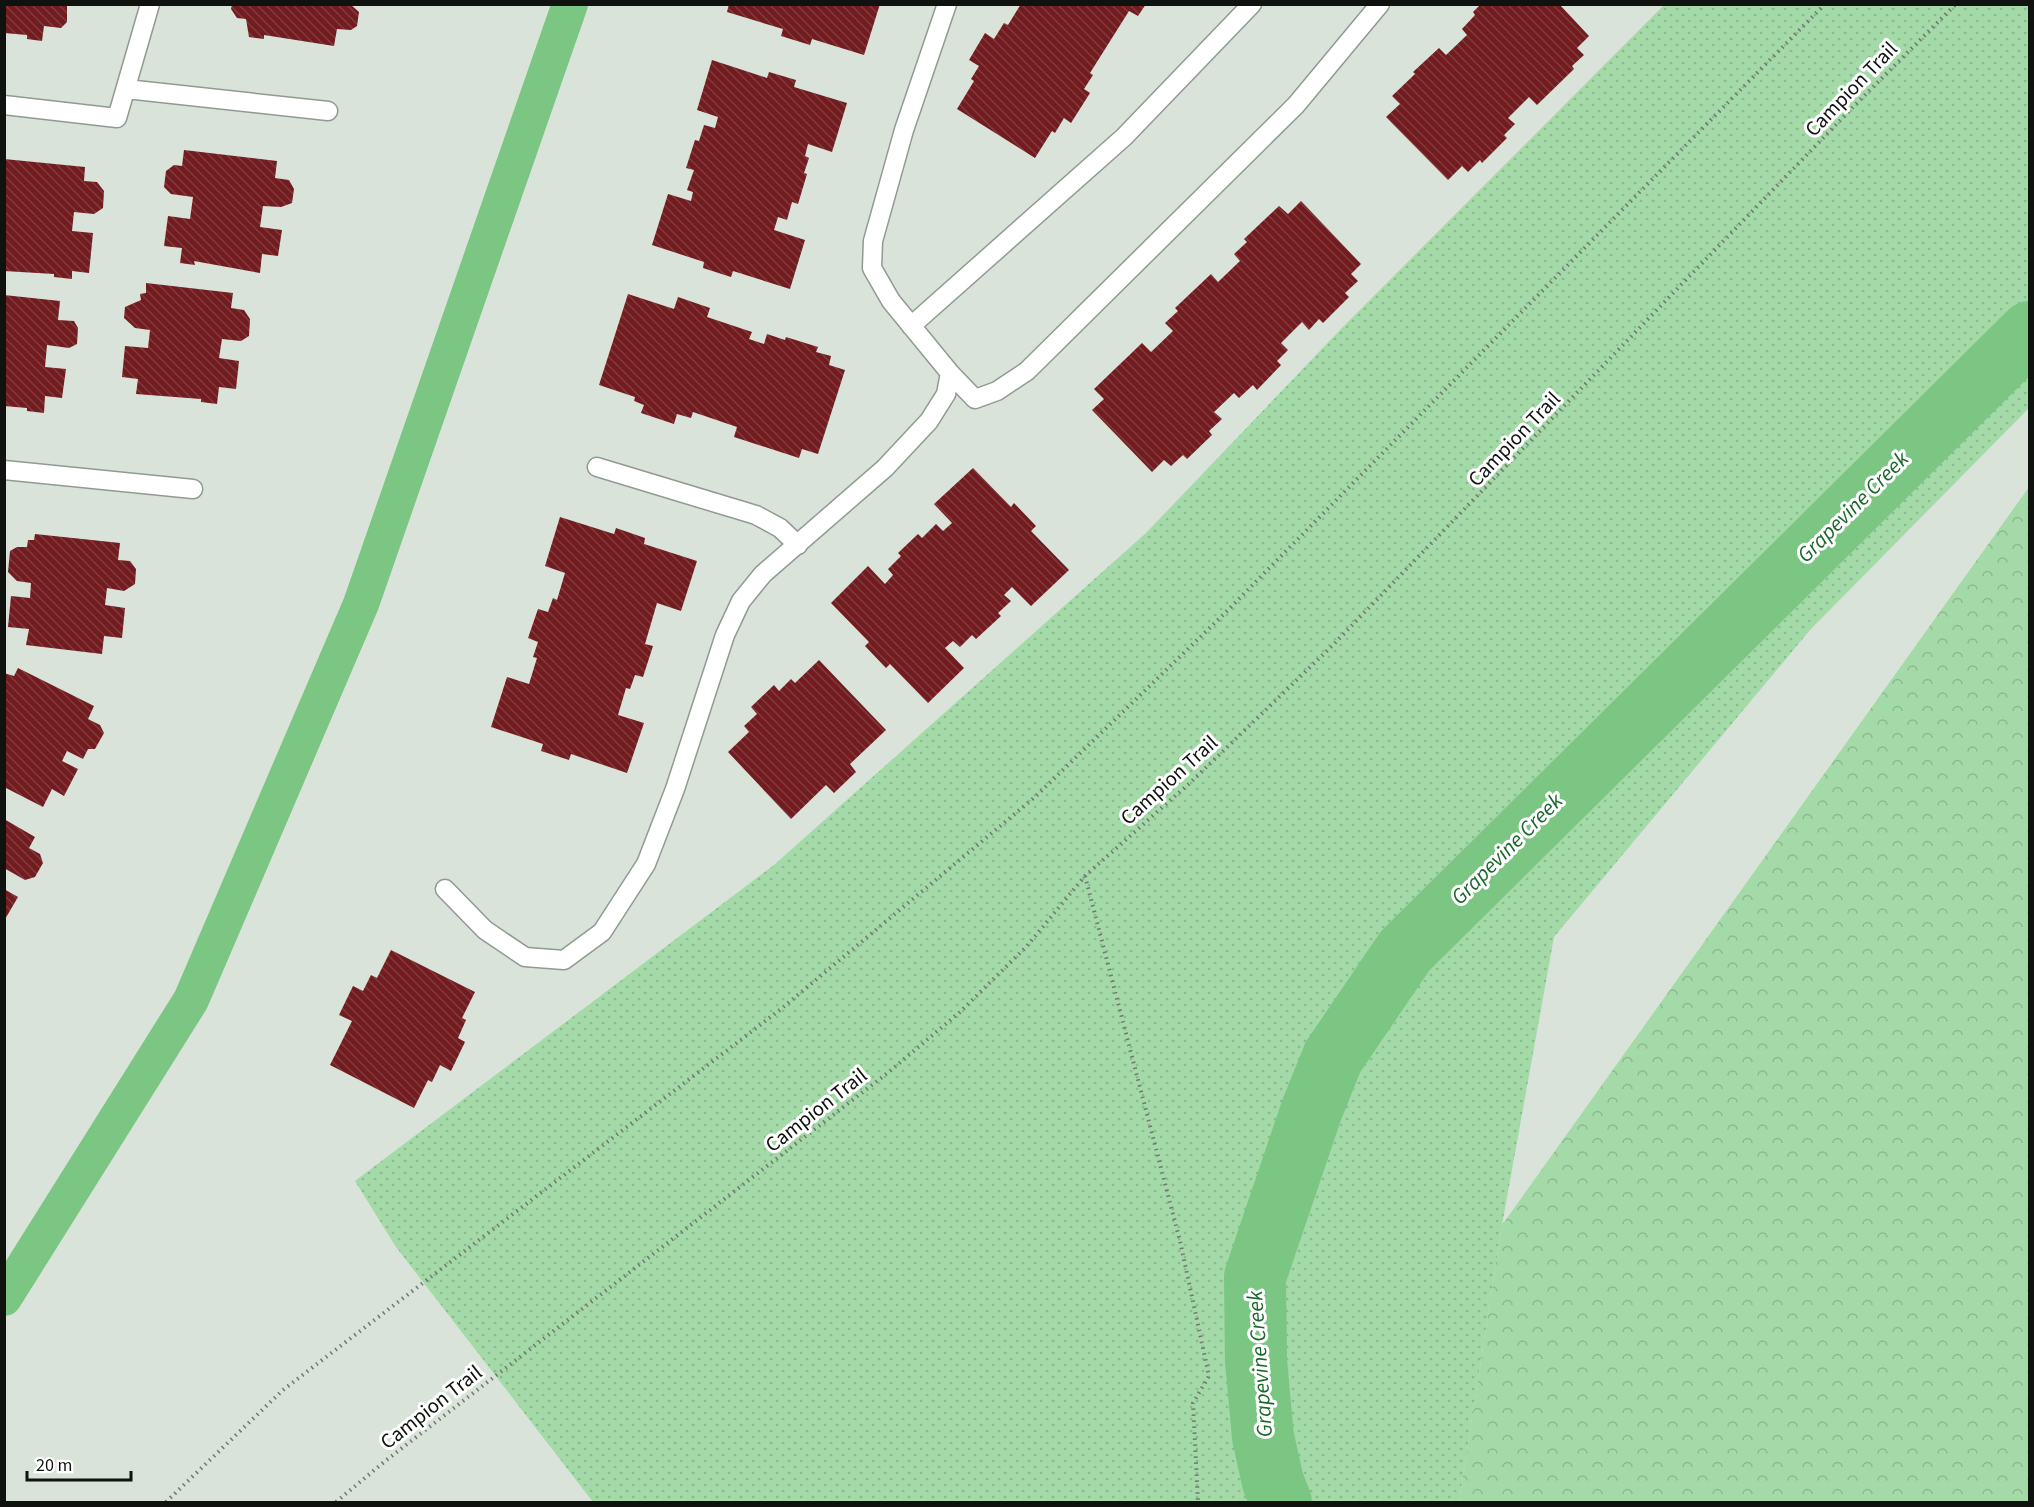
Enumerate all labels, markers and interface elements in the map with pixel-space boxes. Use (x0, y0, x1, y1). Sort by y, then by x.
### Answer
street label: Campion Trail (1798, 35, 1904, 143)
street label: Campion Trail (1461, 385, 1567, 493)
water label: Grapevine Creek (1790, 443, 1917, 570)
street label: Campion Trail (1114, 728, 1224, 832)
water label: Grapevine Creek (1444, 785, 1571, 912)
street label: Campion Trail (759, 1061, 873, 1159)
water label: Grapevine Creek (1239, 1289, 1281, 1438)
street label: Campion Trail (374, 1358, 488, 1456)
scale bar (27, 1444, 130, 1482)
text: 20 m (36, 1453, 72, 1478)

